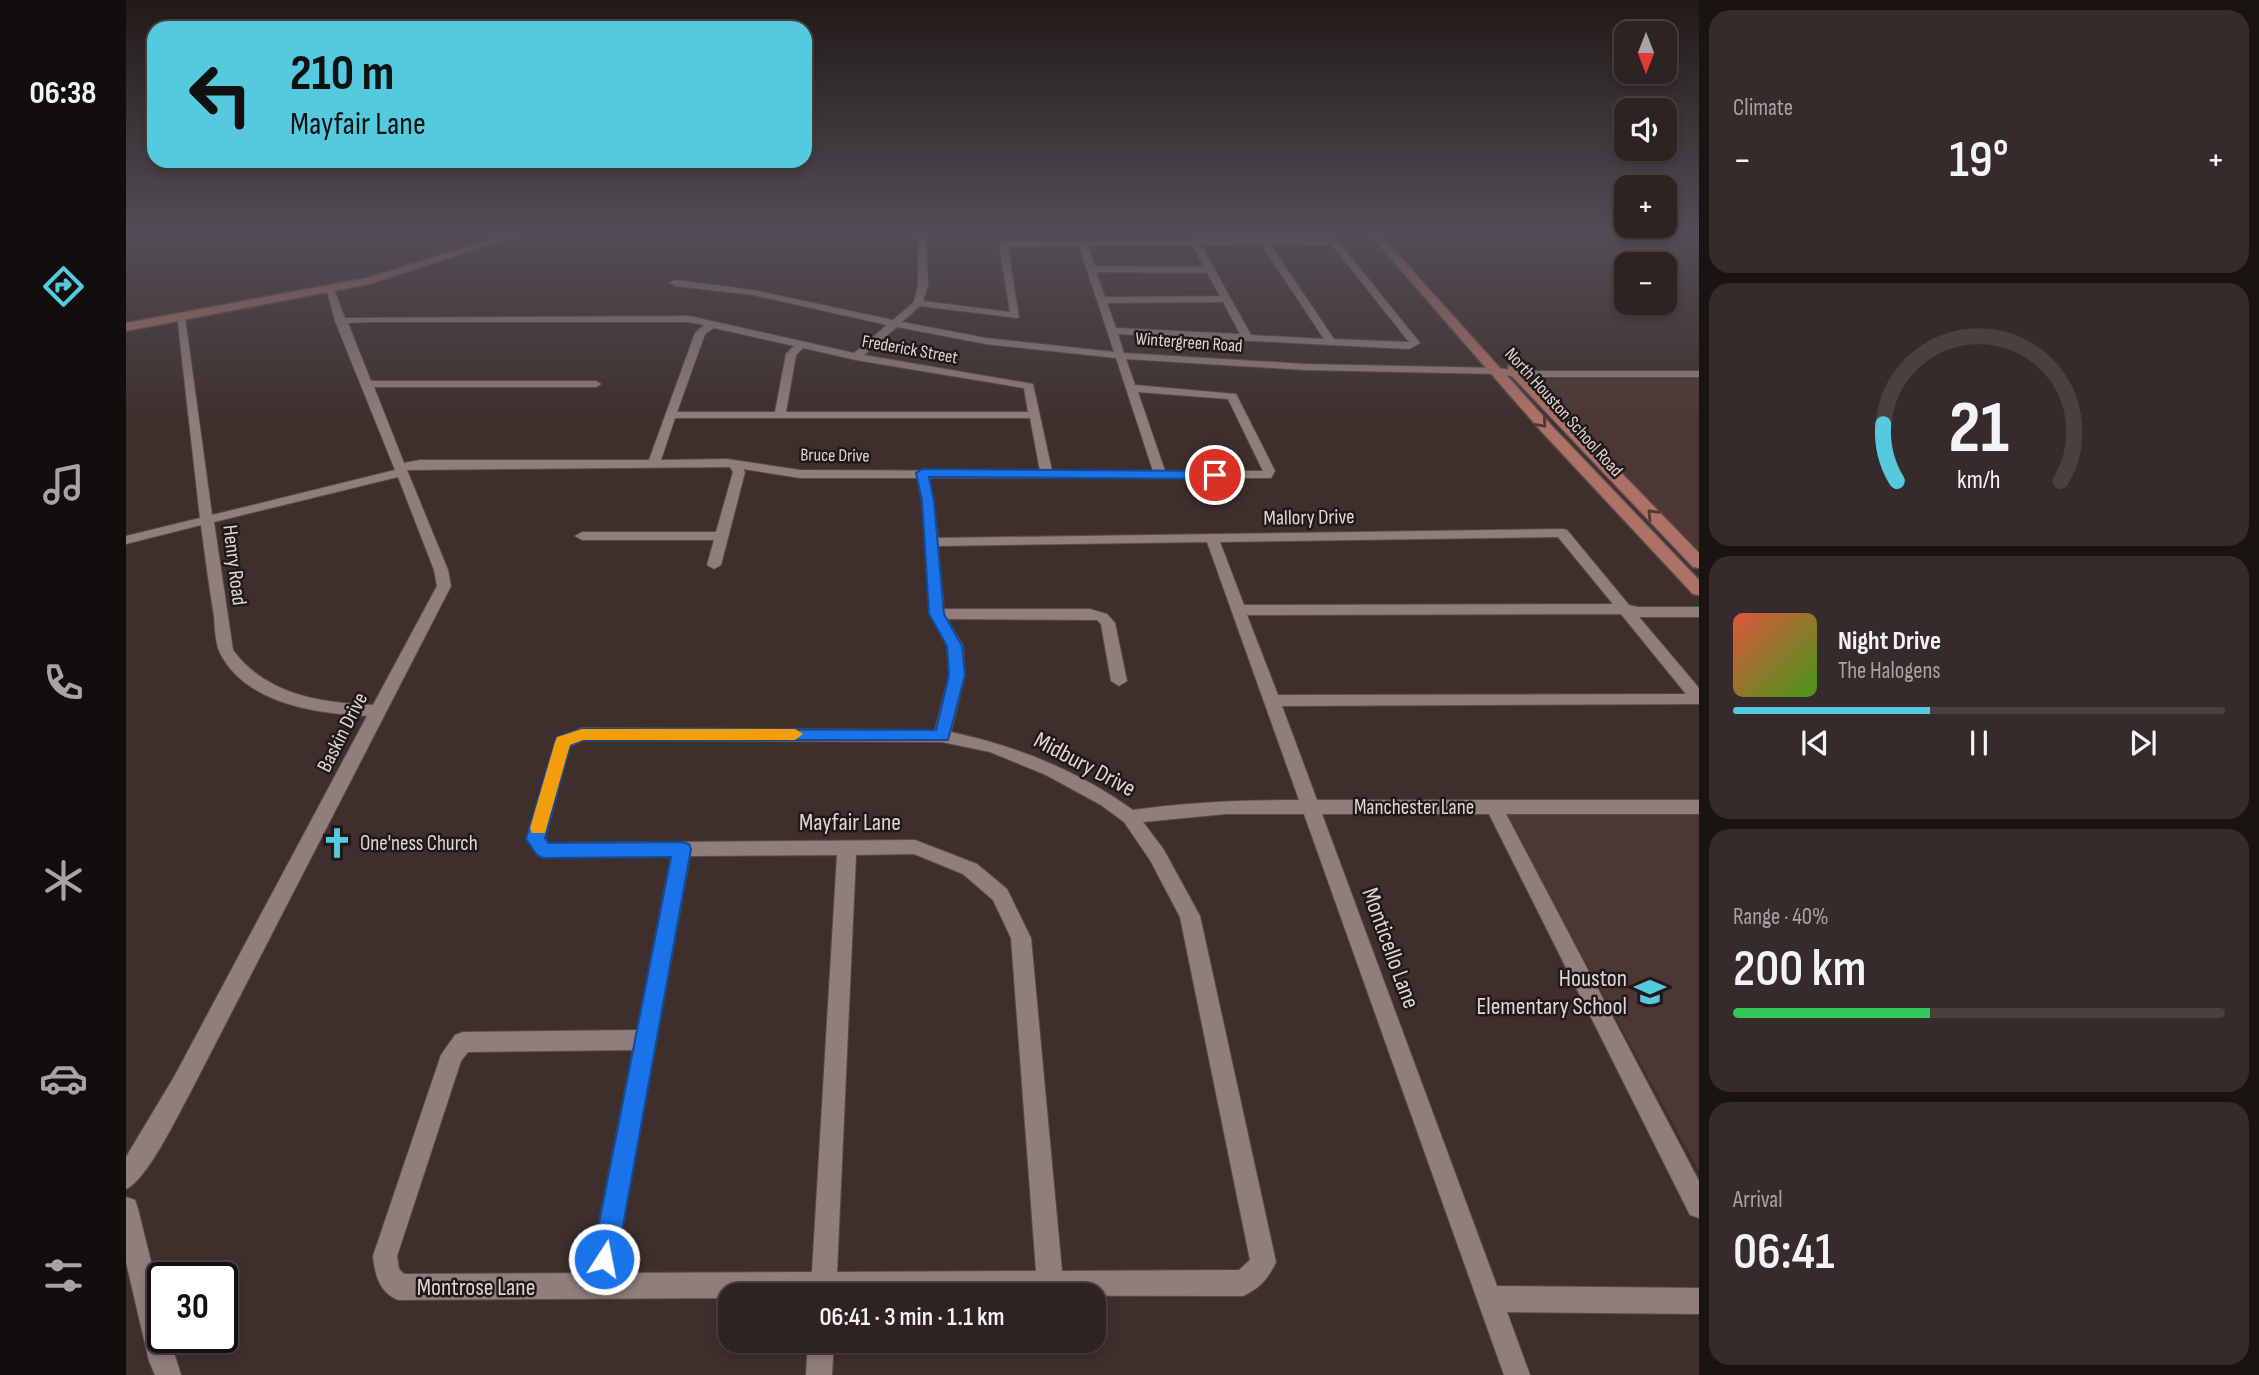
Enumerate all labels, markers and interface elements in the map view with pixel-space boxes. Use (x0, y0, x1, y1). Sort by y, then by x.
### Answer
north arrow (1614, 21, 1676, 84)
map controls (1614, 21, 1677, 315)
text: 210 m (290, 45, 394, 104)
icon: left (175, 49, 266, 140)
text: 06:38 (30, 74, 96, 113)
text: Climate (1733, 94, 1793, 122)
button: sound (1614, 98, 1677, 161)
text: Mayfair Lane (290, 105, 426, 144)
text: 19° (1949, 129, 2009, 192)
text: − (1733, 138, 1752, 183)
text: + (2206, 138, 2225, 183)
button: + (1614, 175, 1677, 238)
button: − (1614, 252, 1677, 315)
icon: directions (39, 262, 88, 311)
street label: Wintergreen Road (1135, 328, 1243, 357)
street label: Frederick Street (860, 331, 960, 368)
street label: North Houston School Road (1500, 344, 1627, 481)
text: 21 (1949, 385, 2009, 473)
one-way arrow (1534, 414, 1546, 427)
street label: Bruce Drive (800, 444, 870, 467)
pin (1185, 445, 1245, 505)
icon: arrive (1196, 456, 1234, 494)
icon: music (39, 460, 88, 509)
text: km/h (1957, 464, 2001, 495)
street label: Mallory Drive (1263, 504, 1355, 531)
one-way arrow (1647, 509, 1660, 522)
street label: Henry Road (217, 523, 252, 607)
text: Night Drive (1838, 626, 1941, 657)
text: The Halogens (1838, 657, 1941, 685)
icon: phone (39, 658, 88, 707)
street label: Baskin Drive (312, 688, 373, 776)
icon: previous (1796, 724, 1834, 762)
icon: pause (1960, 724, 1998, 762)
icon: next (2124, 724, 2162, 762)
street label: Midbury Drive (1029, 726, 1140, 803)
street label: Manchester Lane (1354, 795, 1474, 820)
street label: Mayfair Lane (799, 808, 901, 837)
church icon: One'ness Church (320, 826, 354, 860)
place label: One'ness Church (360, 831, 478, 856)
icon: climate (39, 856, 88, 905)
street label: Monticello Lane (1355, 884, 1426, 1012)
text: Range · 40% (1733, 903, 1829, 931)
text: 200 km (1733, 938, 1867, 1001)
place label: Houston Elementary School (1476, 964, 1627, 1021)
school or university icon: Houston Elementary School (1633, 975, 1667, 1009)
icon: car (39, 1054, 88, 1103)
text: Arrival (1733, 1186, 1782, 1214)
text: 06:41 (1733, 1221, 1834, 1284)
position arrow (567, 1222, 641, 1296)
icon: filters (39, 1251, 88, 1300)
speed limit sign: 30 (147, 1262, 238, 1353)
street label: Montrose Lane (417, 1273, 535, 1302)
text: 06:41 · 3 min · 1.1 km (820, 1302, 1004, 1333)

